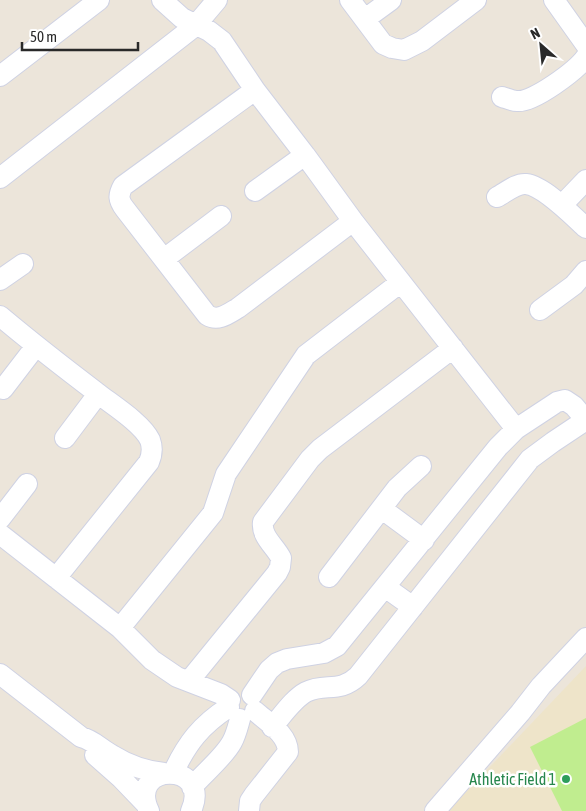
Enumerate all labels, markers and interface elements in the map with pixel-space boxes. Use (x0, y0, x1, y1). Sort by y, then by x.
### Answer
scale bar (22, 20, 139, 52)
north arrow (516, 20, 566, 70)
text: N (528, 24, 542, 42)
text: 50 m (30, 28, 57, 45)
place label: Athletic Field 1 (469, 770, 556, 788)
marker: Athletic Field 1 (560, 773, 572, 785)

